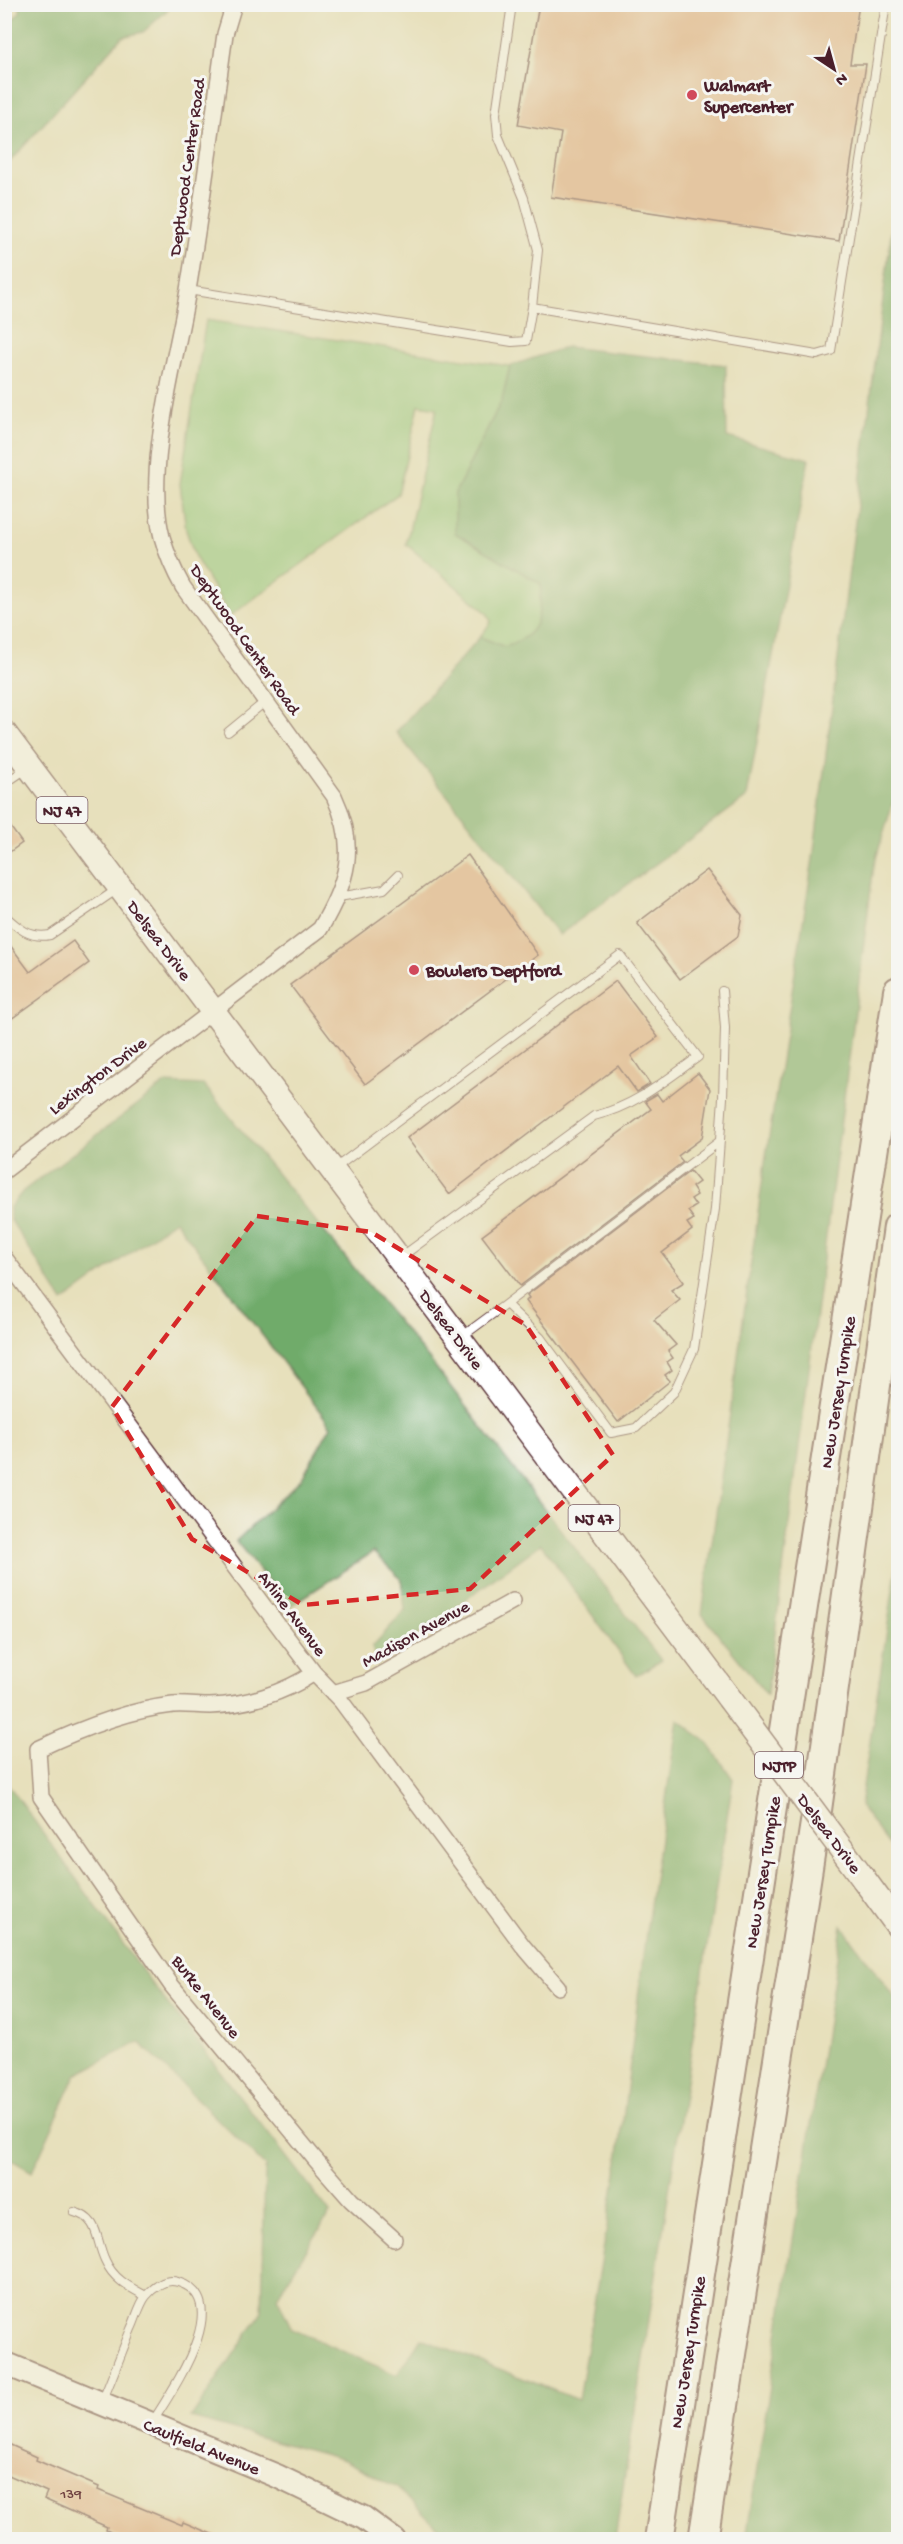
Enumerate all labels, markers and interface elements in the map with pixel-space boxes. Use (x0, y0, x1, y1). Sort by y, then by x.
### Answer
north arrow (804, 39, 864, 99)
text: N (831, 68, 851, 89)
street label: Deptwood Center Road (165, 76, 212, 258)
place label: Walmart Supercenter (703, 77, 795, 119)
marker: Walmart Supercenter (685, 88, 699, 102)
street label: Deptwood Center Road (183, 560, 305, 721)
road number: NJ 47 (36, 797, 88, 823)
street label: Delsea Drive (121, 897, 195, 986)
place label: Bowlero Deptford (425, 962, 563, 983)
marker: Bowlero Deptford (407, 963, 421, 977)
street label: Lexington Drive (46, 1033, 152, 1121)
street label: Delsea Drive (413, 1286, 487, 1375)
street label: New Jersey Turnpike (817, 1314, 862, 1470)
road number: NJ 47 (568, 1505, 620, 1531)
street label: Arline Avenue (252, 1568, 330, 1662)
street label: Madison Avenue (359, 1597, 474, 1673)
road number: NJTP (755, 1752, 803, 1778)
street label: Delsea Drive (791, 1790, 865, 1879)
street label: New Jersey Turnpike (742, 1794, 787, 1950)
street label: Burke Avenue (165, 1951, 244, 2044)
street label: New Jersey Turnpike (667, 2274, 712, 2430)
street label: Caulfield Avenue (140, 2415, 263, 2481)
house number: 139 (59, 2486, 82, 2504)

